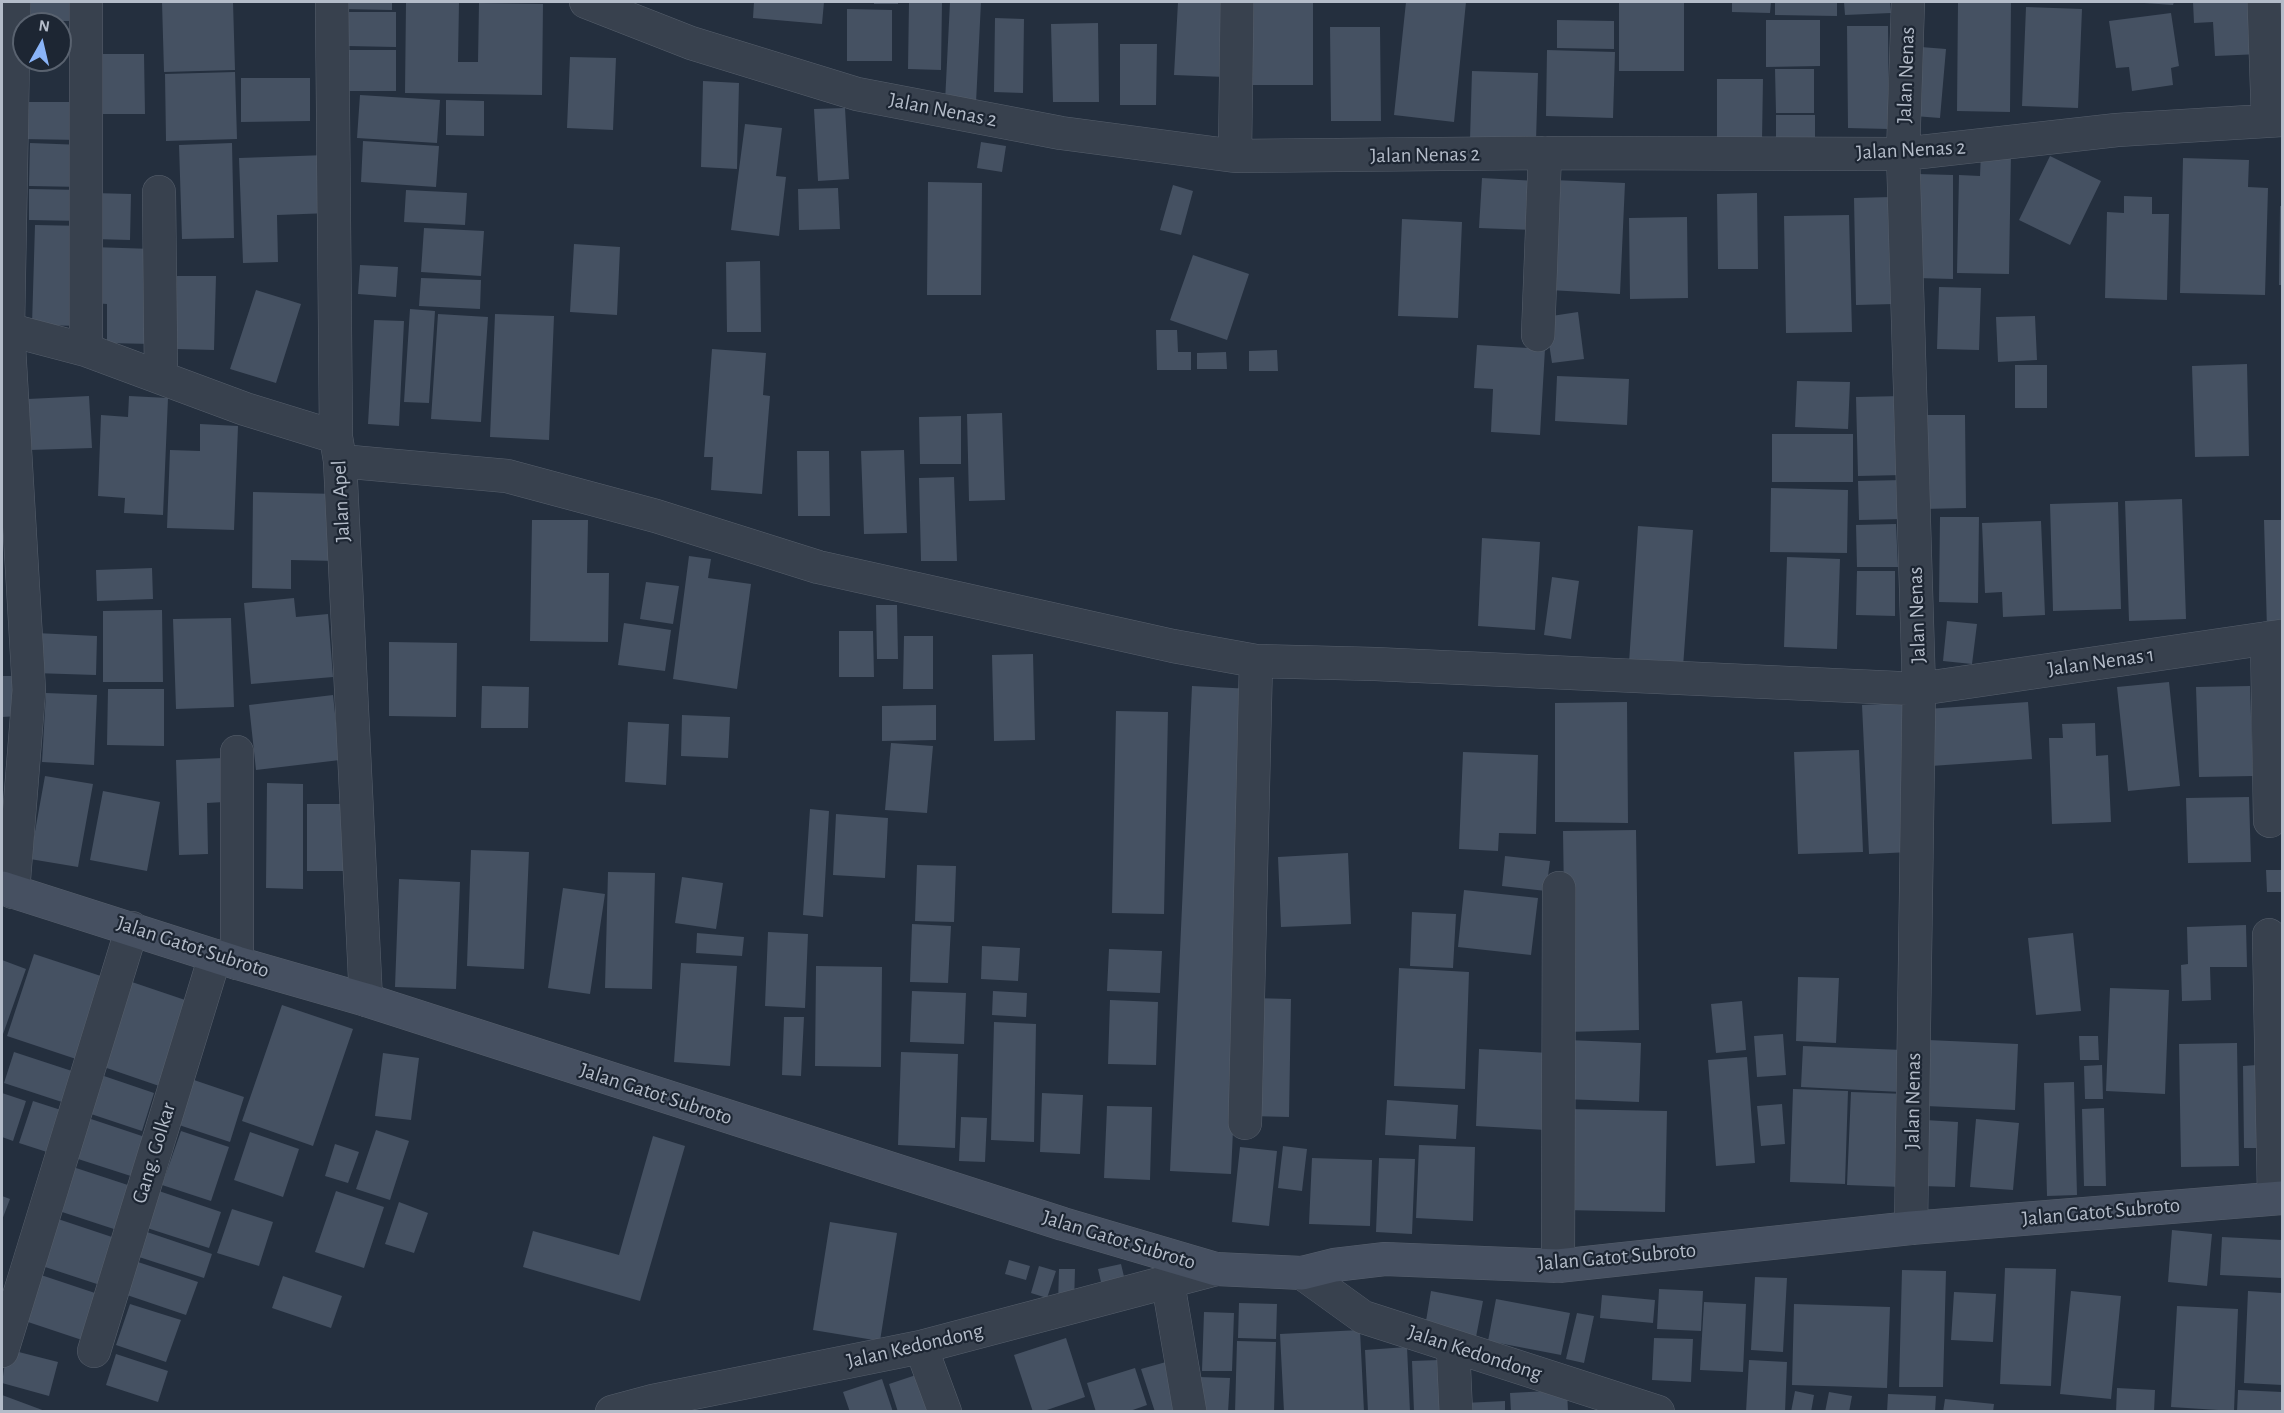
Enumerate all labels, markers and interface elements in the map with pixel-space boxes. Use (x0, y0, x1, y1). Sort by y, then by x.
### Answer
north arrow (12, 12, 72, 72)
text: N (38, 17, 51, 35)
street label: Jalan Nenas (1892, 26, 1920, 124)
street label: Jalan Nenas 2 (887, 87, 999, 133)
street label: Jalan Nenas 2 (1856, 135, 1966, 165)
street label: Jalan Nenas 2 (1370, 141, 1480, 169)
street label: Jalan Apel (326, 459, 356, 543)
street label: Jalan Nenas (1903, 566, 1931, 664)
street label: Jalan Nenas 1 (2046, 642, 2156, 682)
street label: Jalan Gatot Subroto (114, 910, 272, 984)
street label: Jalan Nenas (1900, 1052, 1926, 1150)
street label: Jalan Gatot Subroto (577, 1057, 735, 1131)
street label: Gang. Golkar (127, 1099, 181, 1207)
street label: Jalan Gatot Subroto (2021, 1193, 2181, 1231)
street label: Jalan Gatot Subroto (1039, 1205, 1199, 1275)
street label: Jalan Gatot Subroto (1537, 1238, 1697, 1276)
street label: Jalan Kedondong (844, 1318, 986, 1374)
street label: Jalan Kedondong (1405, 1319, 1545, 1387)

